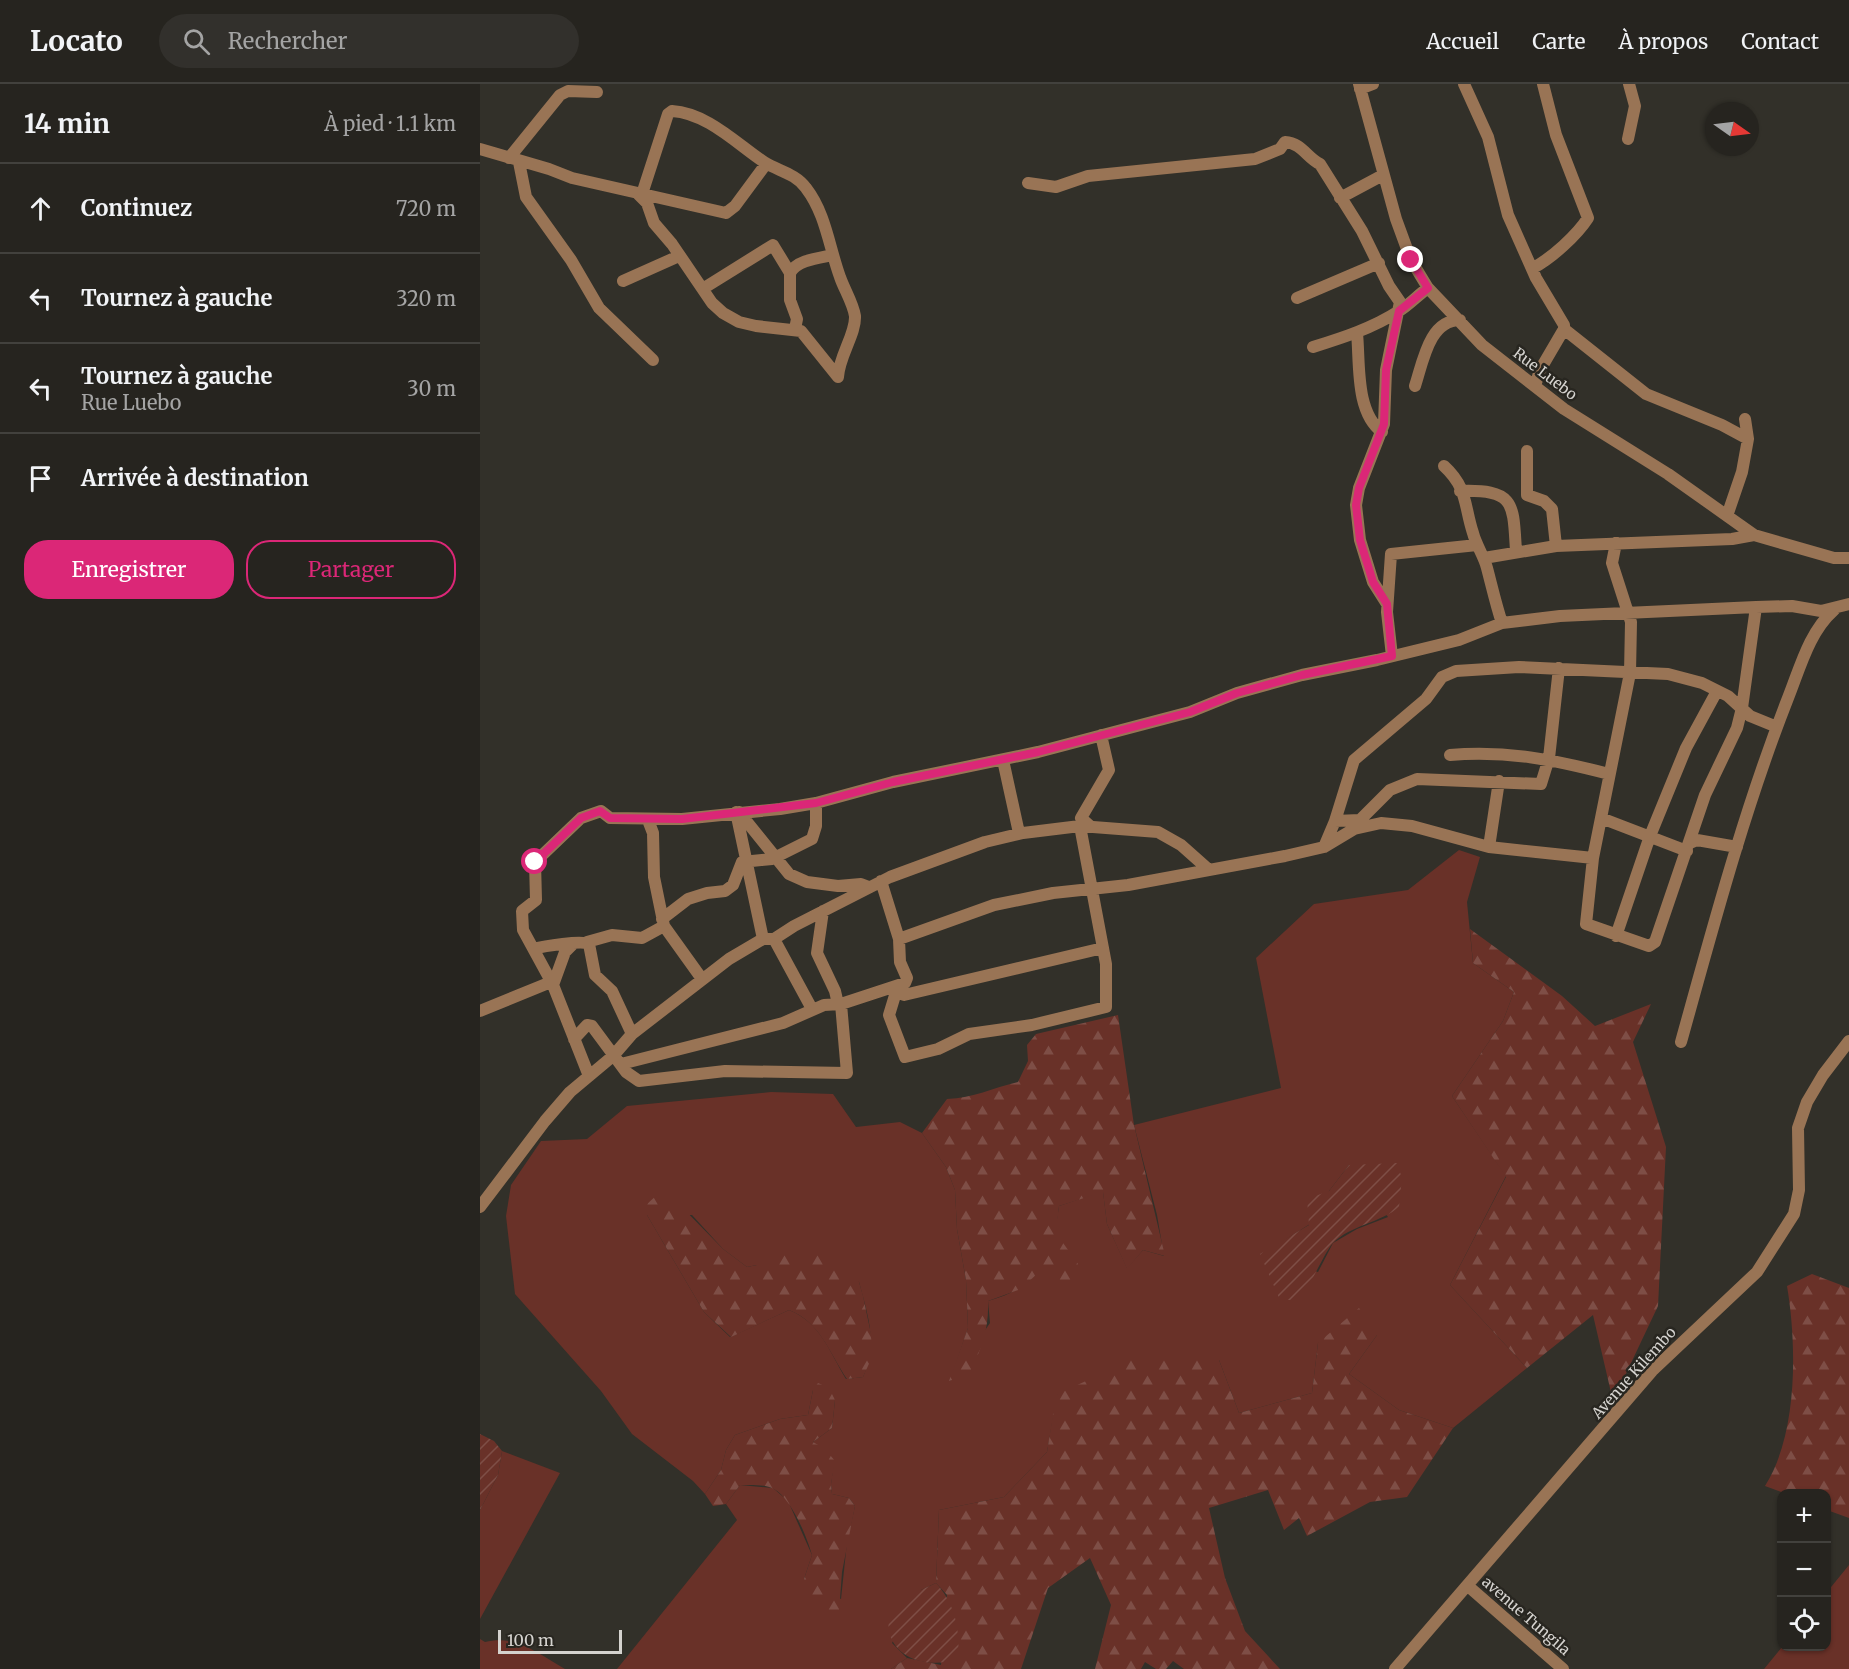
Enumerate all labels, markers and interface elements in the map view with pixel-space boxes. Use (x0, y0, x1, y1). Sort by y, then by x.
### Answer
search box (159, 14, 579, 68)
text: Locato (30, 23, 123, 59)
icon: search (180, 25, 213, 58)
text: Rechercher (228, 27, 347, 55)
text: Accueil (1426, 28, 1499, 55)
text: Carte (1532, 28, 1586, 55)
text: À propos (1619, 28, 1708, 55)
text: Contact (1741, 28, 1819, 55)
north arrow (1705, 102, 1759, 156)
text: 14 min (24, 107, 110, 140)
text: À pied · 1.1 km (324, 111, 456, 136)
icon: ahead (24, 192, 57, 225)
text: Continuez (81, 194, 192, 222)
text: 720 m (396, 196, 456, 221)
route end (1397, 246, 1423, 272)
icon: left (24, 282, 57, 315)
text: Tournez à gauche (81, 284, 272, 312)
text: 320 m (396, 286, 456, 311)
street label: Rue Luebo (1510, 343, 1581, 404)
text: Tournez à gauche (81, 362, 272, 390)
icon: left (24, 372, 57, 405)
text: 30 m (407, 376, 456, 401)
text: Rue Luebo (81, 390, 181, 415)
icon: arrive (24, 462, 57, 495)
text: Arrivée à destination (81, 464, 309, 492)
button: Enregistrer (24, 540, 234, 599)
button: Partager (246, 540, 456, 599)
route start (521, 848, 547, 874)
street label: Avenue Kilembo (1587, 1323, 1680, 1423)
map controls (1777, 1489, 1831, 1651)
button: + (1777, 1489, 1831, 1543)
button: − (1777, 1543, 1831, 1597)
street label: avenue Tungila (1478, 1572, 1574, 1659)
button: locate (1777, 1597, 1831, 1651)
scale bar (498, 1627, 622, 1654)
text: 100 m (507, 1630, 554, 1650)

